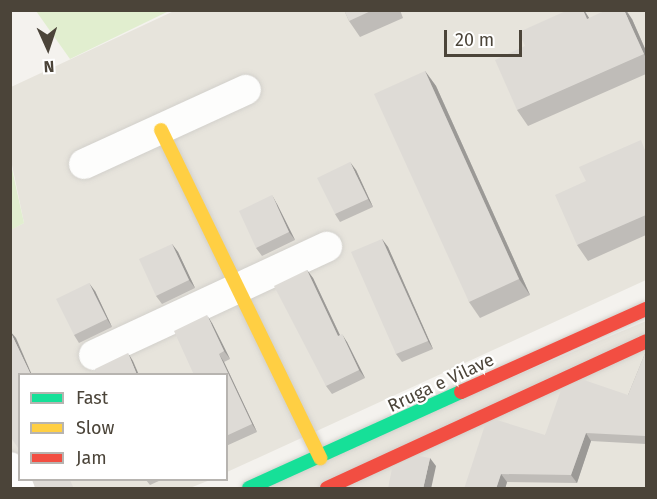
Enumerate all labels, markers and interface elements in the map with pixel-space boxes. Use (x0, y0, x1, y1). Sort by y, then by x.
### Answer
north arrow (18, 18, 78, 78)
scale bar (447, 18, 525, 56)
text: 20 m (455, 29, 494, 51)
text: N (43, 57, 55, 76)
street label: Rruga e Vilave (384, 349, 498, 417)
legend (18, 373, 228, 481)
text: Fast (76, 387, 108, 409)
text: Slow (76, 417, 114, 439)
text: Jam (76, 447, 107, 469)

